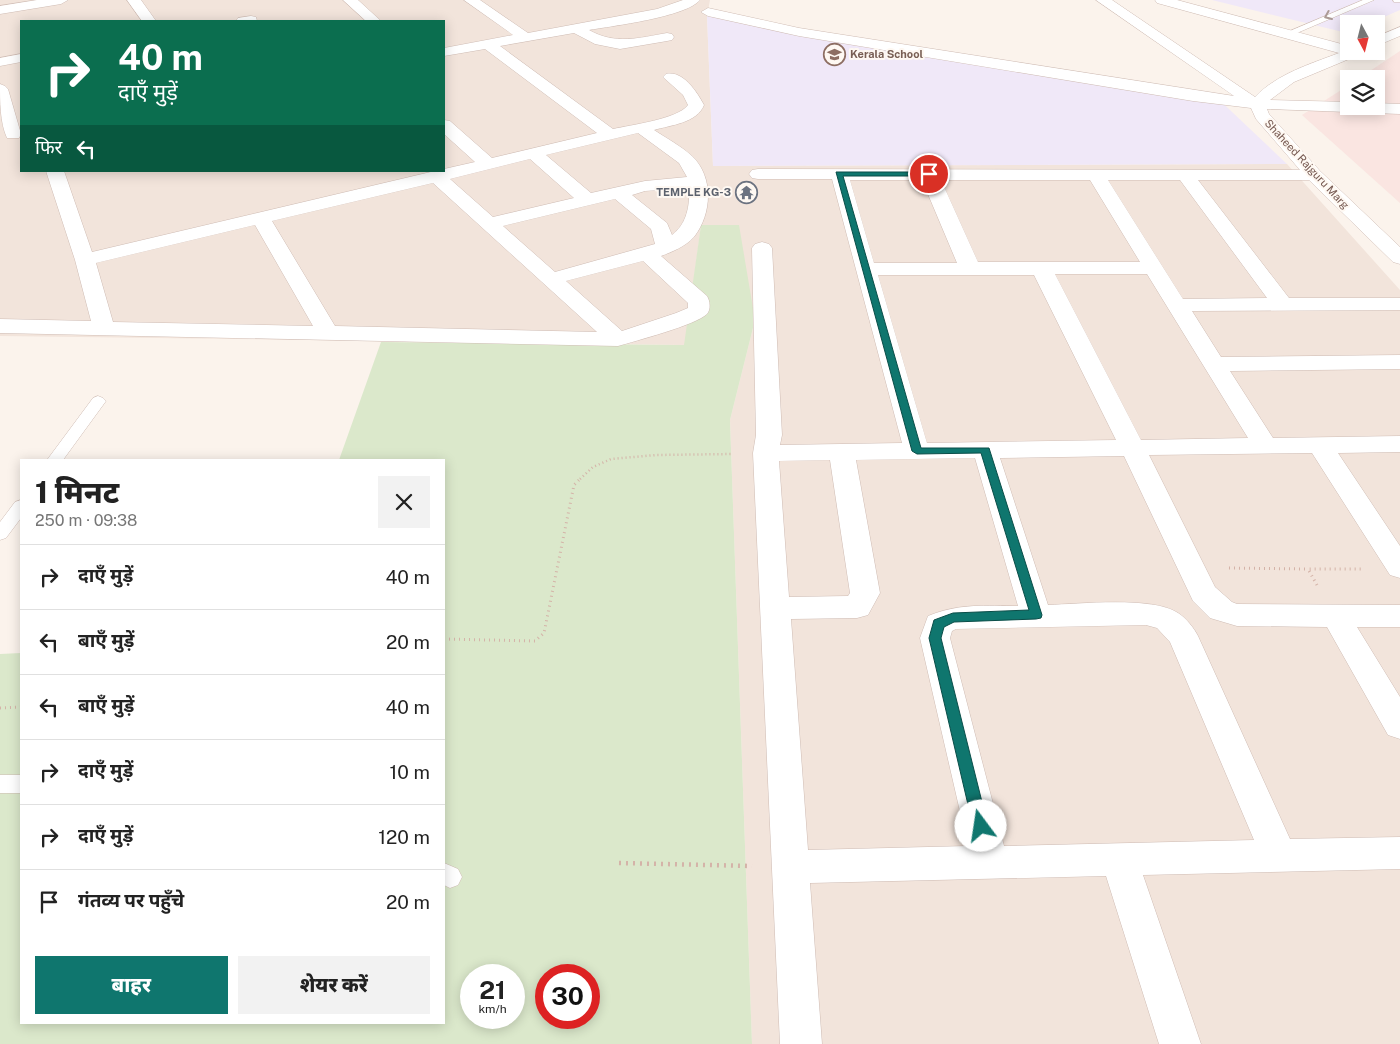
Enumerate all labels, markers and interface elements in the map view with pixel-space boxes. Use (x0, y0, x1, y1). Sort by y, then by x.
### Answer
one-way arrow (1324, 10, 1333, 21)
north arrow (1340, 15, 1385, 60)
map controls (1340, 15, 1385, 115)
text: 40 m (118, 37, 203, 78)
icon: right (35, 40, 100, 105)
school or university icon: Kerala School (822, 42, 846, 66)
place label: Kerala School (850, 48, 924, 60)
button: layers (1340, 70, 1385, 115)
text: दाएँ मुड़ें (118, 79, 178, 105)
street label: Shaheed Rajguru Marg (1263, 117, 1352, 211)
icon: left (72, 135, 100, 163)
text: फिर (35, 136, 62, 158)
pin (908, 153, 950, 195)
icon: arrive (915, 160, 943, 188)
temple icon: TEMPLE KG-3 (735, 180, 759, 204)
place label: TEMPLE KG-3 (656, 186, 731, 198)
text: 1 मिनट (35, 474, 119, 510)
button: close (378, 476, 430, 528)
text: 250 m · 09:38 (35, 511, 137, 530)
icon: right (35, 563, 63, 591)
text: दाएँ मुड़ें (78, 564, 133, 586)
text: 40 m (385, 566, 430, 588)
icon: left (35, 628, 63, 656)
text: बाएँ मुड़ें (78, 629, 134, 651)
text: 20 m (386, 631, 430, 653)
icon: left (35, 693, 63, 721)
text: बाएँ मुड़ें (78, 694, 134, 716)
text: 40 m (385, 696, 430, 718)
icon: right (35, 758, 63, 786)
text: दाएँ मुड़ें (78, 759, 133, 781)
text: 10 m (390, 761, 430, 783)
position arrow (954, 799, 1006, 851)
icon: right (35, 823, 63, 851)
text: दाएँ मुड़ें (78, 824, 133, 846)
text: 120 m (378, 826, 430, 848)
icon: arrive (35, 888, 63, 916)
text: गंतव्य पर पहुँचे (78, 889, 184, 911)
text: 20 m (386, 891, 430, 913)
button: बाहर (35, 956, 228, 1014)
button: शेयर करें (238, 956, 430, 1014)
speed limit sign: 30 (535, 964, 600, 1029)
text: 21 (479, 975, 506, 1005)
text: km/h (478, 1002, 507, 1016)

